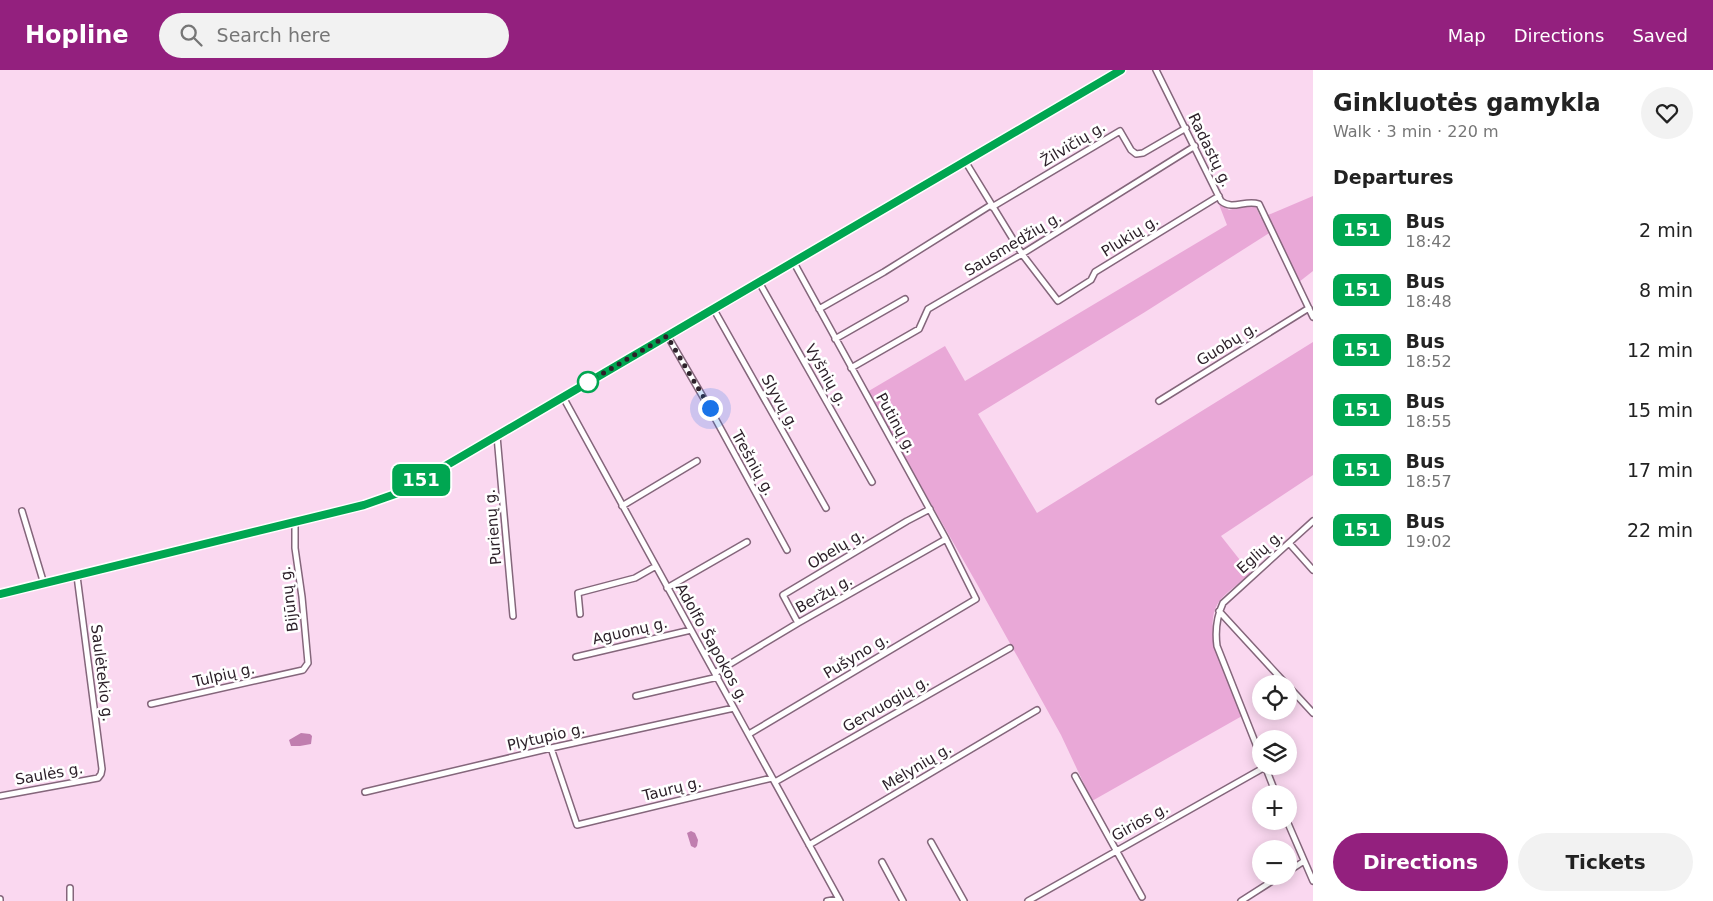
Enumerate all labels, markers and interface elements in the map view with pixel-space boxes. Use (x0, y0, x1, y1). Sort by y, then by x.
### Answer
search box (159, 13, 509, 58)
text: Hopline (25, 21, 129, 49)
icon: search (177, 21, 205, 49)
text: Search here (217, 24, 331, 46)
text: Map (1448, 25, 1486, 46)
text: Directions (1514, 25, 1604, 46)
text: Saved (1632, 25, 1688, 46)
button: heart (1641, 87, 1693, 139)
text: Ginkluotės gamykla (1333, 89, 1601, 117)
street label: Radastų g. (1184, 110, 1236, 190)
street label: Žilvičių g. (1037, 117, 1109, 170)
text: Walk · 3 min · 220 m (1333, 122, 1498, 141)
text: Departures (1333, 166, 1454, 188)
street label: Sausmedžių g. (961, 208, 1065, 280)
text: Bus (1406, 210, 1445, 232)
street label: Plukių g. (1098, 211, 1162, 261)
text: 151 (1343, 219, 1381, 240)
text: 2 min (1639, 219, 1693, 241)
text: 18:42 (1406, 232, 1452, 251)
text: Bus (1406, 270, 1445, 292)
text: 151 (1343, 279, 1381, 300)
text: 8 min (1639, 279, 1693, 301)
text: 18:48 (1406, 292, 1452, 311)
street label: Guobų g. (1193, 318, 1261, 370)
text: Bus (1406, 330, 1445, 352)
text: 151 (1343, 339, 1381, 360)
text: 12 min (1627, 339, 1693, 361)
street label: Vyšnių g. (801, 341, 851, 409)
text: 18:52 (1406, 352, 1452, 371)
unlabelled marker (577, 371, 599, 393)
street label: Slyvų g. (758, 371, 802, 433)
street label: Putinų g. (872, 390, 920, 456)
text: Bus (1406, 390, 1445, 412)
your location (698, 396, 723, 421)
text: 151 (1343, 399, 1381, 420)
text: 15 min (1627, 399, 1693, 421)
text: 18:55 (1406, 412, 1452, 431)
street label: Trešnių g. (727, 426, 778, 499)
text: Bus (1406, 450, 1445, 472)
text: 151 (1343, 459, 1381, 480)
text: 17 min (1627, 459, 1693, 481)
line badge: 151 (392, 464, 450, 496)
text: 151 (402, 469, 440, 490)
text: 18:57 (1406, 472, 1452, 491)
street label: Purienų g. (481, 488, 505, 566)
text: Bus (1406, 510, 1445, 532)
text: 151 (1343, 519, 1381, 540)
text: 22 min (1627, 519, 1693, 541)
street label: Obelų g. (804, 525, 868, 573)
street label: Eglių g. (1233, 527, 1287, 577)
text: 19:02 (1406, 532, 1452, 551)
street label: Bijūnų g. (276, 565, 302, 633)
street label: Beržų g. (792, 571, 856, 617)
street label: Adolfo Šapokos g. (672, 580, 753, 706)
street label: Aguonų g. (591, 614, 669, 648)
street label: Saulėtekio g. (87, 623, 117, 723)
street label: Pušyno g. (820, 630, 892, 682)
street label: Tulpių g. (190, 659, 257, 691)
street label: Gervuogių g. (840, 672, 932, 736)
map controls (1252, 675, 1297, 885)
button: locate (1252, 675, 1297, 720)
street label: Plytupio g. (505, 719, 587, 755)
button: layers (1252, 730, 1297, 775)
street label: Mėlynių g. (879, 739, 955, 795)
street label: Saulės g. (14, 759, 84, 789)
street label: Taurų g. (640, 773, 703, 805)
button: + (1252, 785, 1297, 830)
street label: Girios g. (1108, 799, 1172, 845)
button: Directions (1333, 833, 1508, 891)
button: Tickets (1518, 833, 1693, 891)
button: − (1252, 840, 1297, 885)

